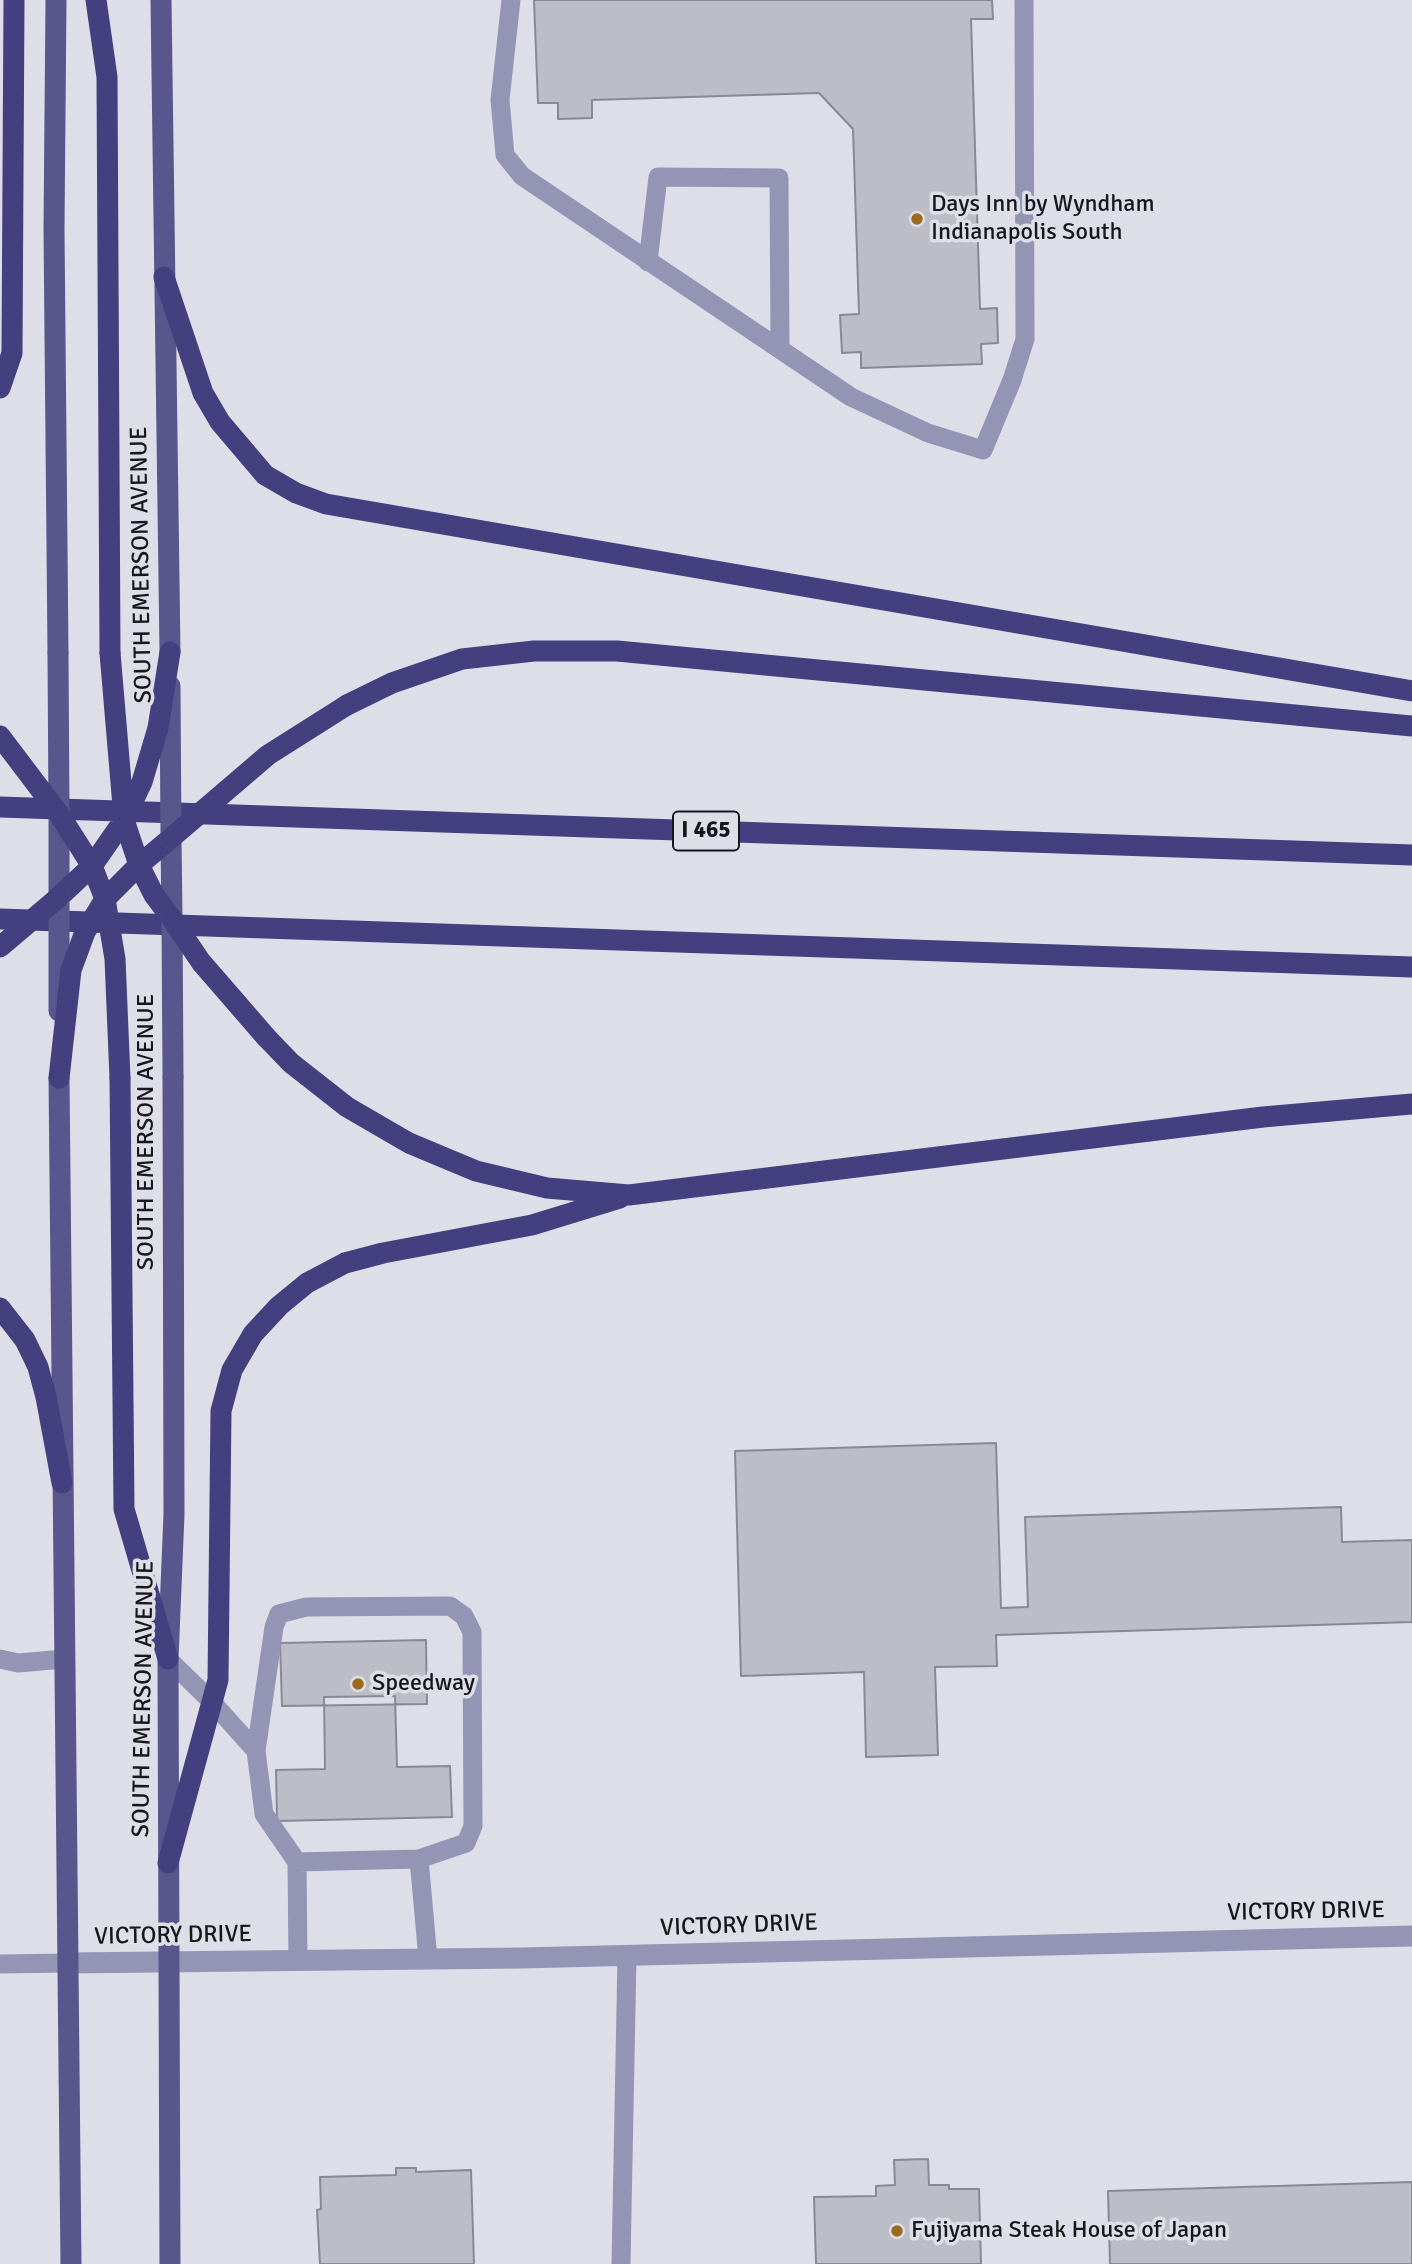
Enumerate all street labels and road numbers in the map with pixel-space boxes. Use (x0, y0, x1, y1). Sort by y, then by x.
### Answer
street label: SOUTH EMERSON AVENUE (125, 426, 159, 704)
road number: I 465 (673, 811, 739, 850)
street label: SOUTH EMERSON AVENUE (133, 994, 161, 1270)
street label: SOUTH EMERSON AVENUE (127, 1560, 161, 1838)
street label: VICTORY DRIVE (1227, 1896, 1385, 1928)
street label: VICTORY DRIVE (660, 1909, 818, 1943)
street label: VICTORY DRIVE (94, 1920, 252, 1952)

